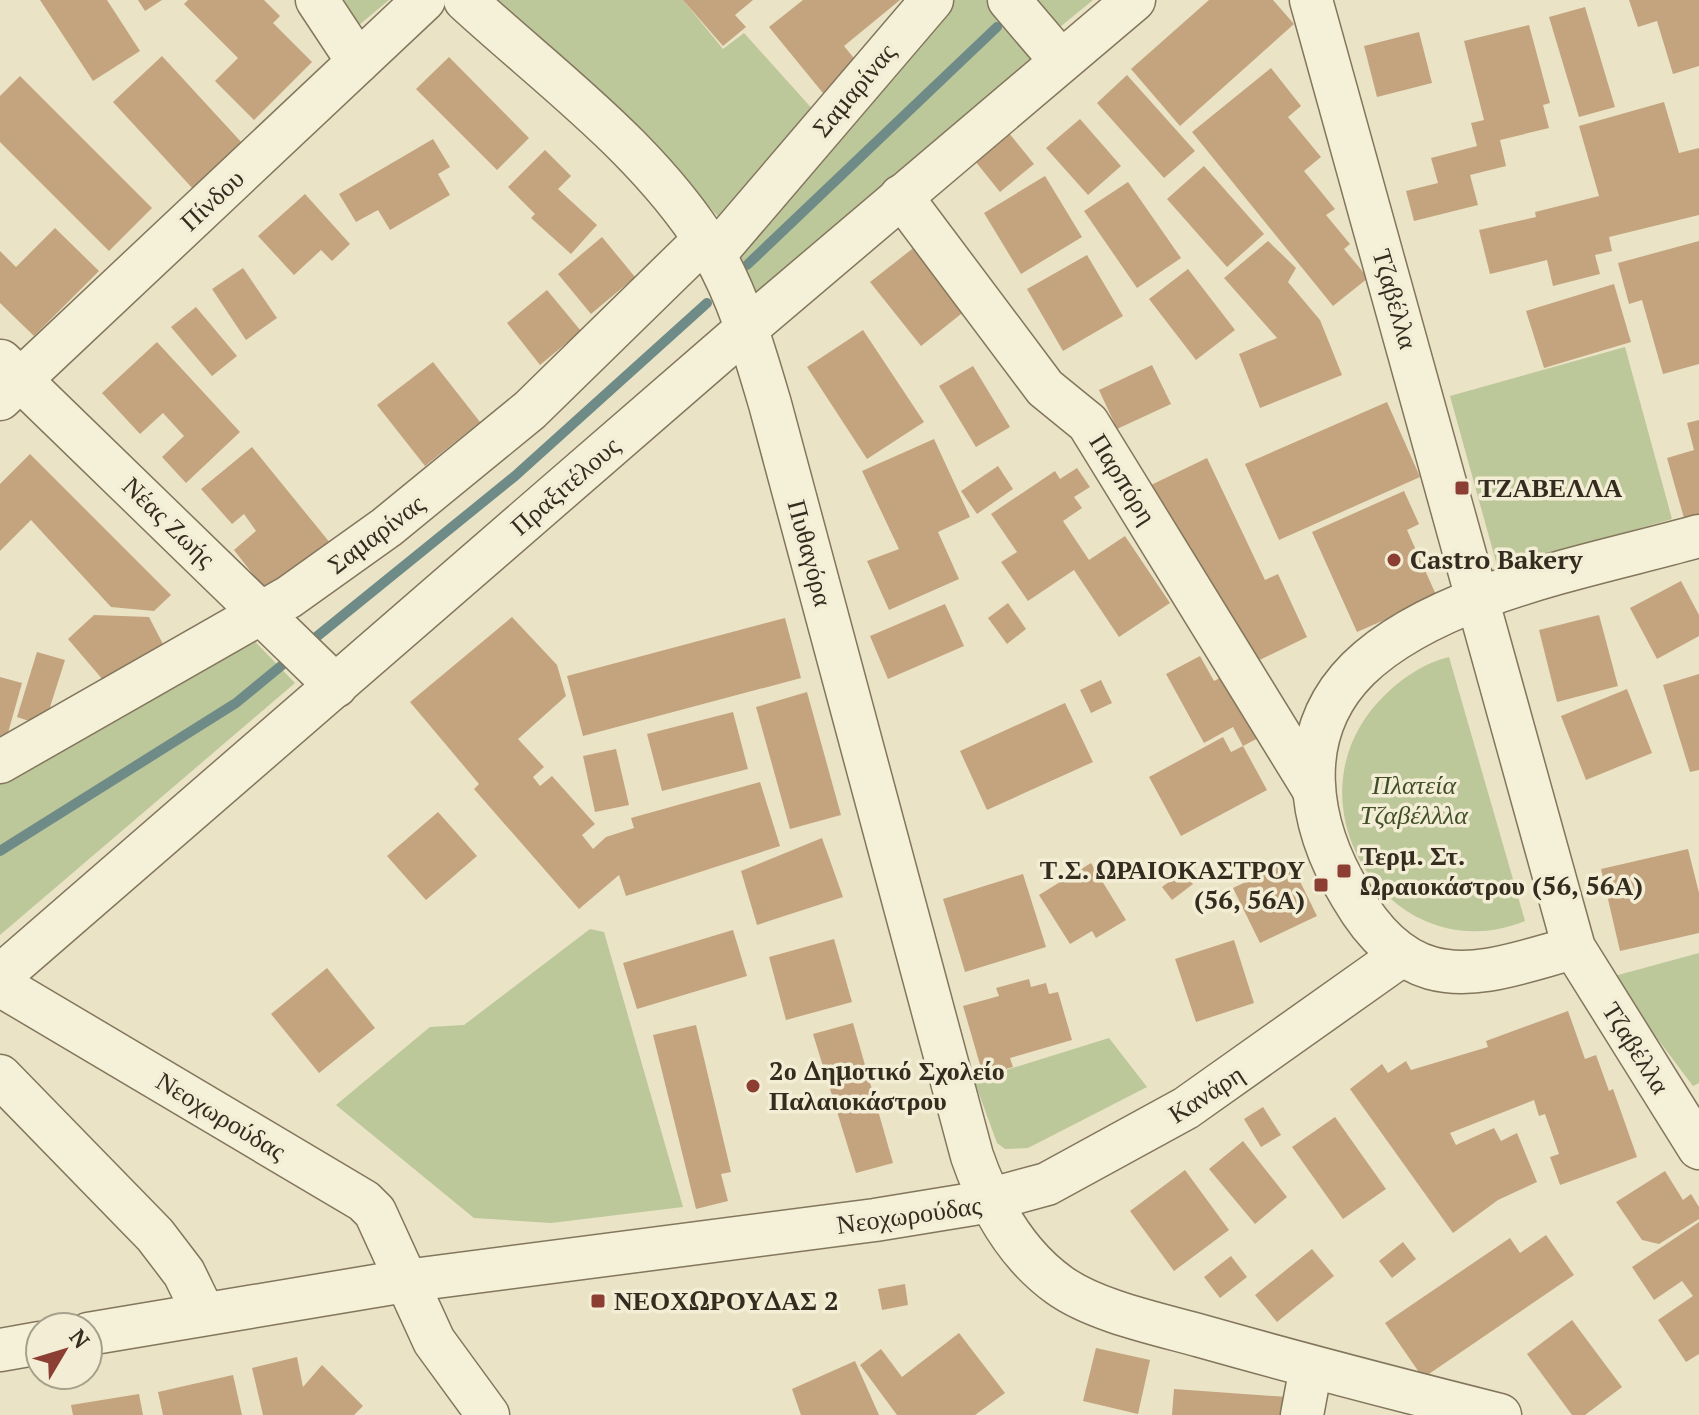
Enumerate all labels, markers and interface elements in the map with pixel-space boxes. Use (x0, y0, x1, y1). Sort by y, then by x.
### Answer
street label: Σαμαρίνας (804, 35, 903, 144)
street label: Πίνδου (172, 161, 251, 238)
street label: Τζαβέλλα (1366, 245, 1427, 353)
street label: Παρπόρη (1083, 427, 1165, 530)
street label: Πραξιτέλους (503, 428, 627, 542)
street label: Νέας Ζωής (116, 468, 224, 575)
place label: ΤΖΑΒΕΛΛΑ (1478, 470, 1622, 504)
marker: ΤΖΑΒΕΛΛΑ (1453, 479, 1471, 497)
street label: Σαμαρίνας (320, 485, 431, 581)
street label: Πυθαγόρα (780, 496, 842, 610)
place label: Castro Bakery (1410, 542, 1584, 576)
marker: Castro Bakery (1385, 551, 1403, 569)
park label: Πλατεία Τζαβέλλλα (1360, 767, 1469, 831)
place label: Τερμ. Στ. Ωραιοκάστρου (56, 56Α) (1360, 838, 1643, 902)
place label: Τ.Σ. ΩΡΑΙΟΚΑΣΤΡΟΥ (56, 56Α) (1040, 852, 1305, 916)
marker: Τερμ. Στ. Ωραιοκάστρου (56, 56Α) (1335, 862, 1353, 880)
marker: Τ.Σ. ΩΡΑΙΟΚΑΣΤΡΟΥ (56, 56Α) (1312, 876, 1330, 894)
street label: Τζαβέλλα (1595, 995, 1679, 1100)
place label: 2ο Δημοτικό Σχολείο Παλαιοκάστρου (769, 1053, 1005, 1117)
street label: Κανάρη (1161, 1056, 1250, 1130)
street label: Νεοχωρούδας (150, 1063, 293, 1168)
marker: 2ο Δημοτικό Σχολείο Παλαιοκάστρου (744, 1077, 762, 1095)
street label: Νεοχωρούδας (834, 1187, 984, 1241)
place label: ΝΕΟΧΩΡΟΥΔΑΣ 2 (614, 1283, 839, 1317)
marker: ΝΕΟΧΩΡΟΥΔΑΣ 2 (589, 1292, 607, 1310)
north arrow (24, 1311, 104, 1391)
text: N (64, 1323, 97, 1354)

